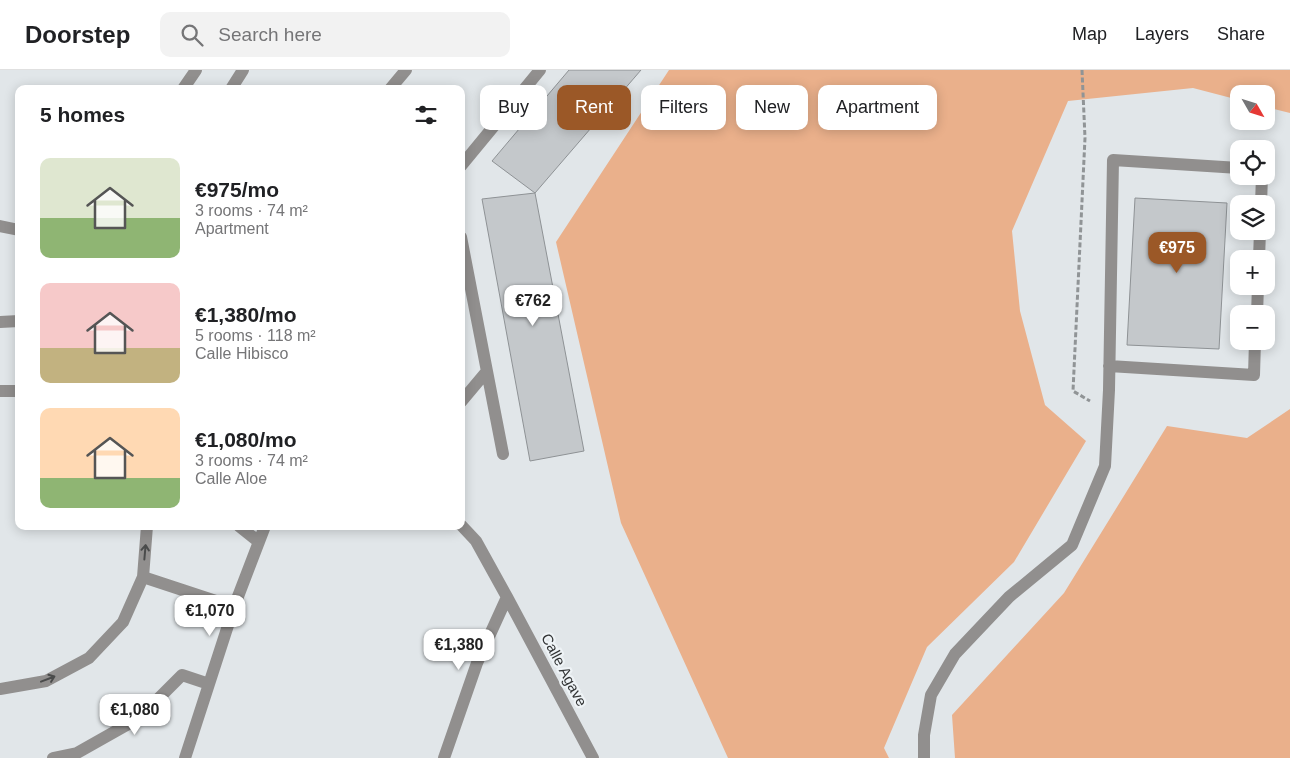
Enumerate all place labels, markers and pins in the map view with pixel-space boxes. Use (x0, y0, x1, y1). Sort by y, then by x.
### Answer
pin: €975 (1147, 232, 1207, 274)
pin: €762 (503, 284, 563, 327)
pin: €1,070 (169, 594, 251, 637)
pin: €1,380 (418, 628, 500, 671)
pin: €1,080 (94, 694, 176, 736)

